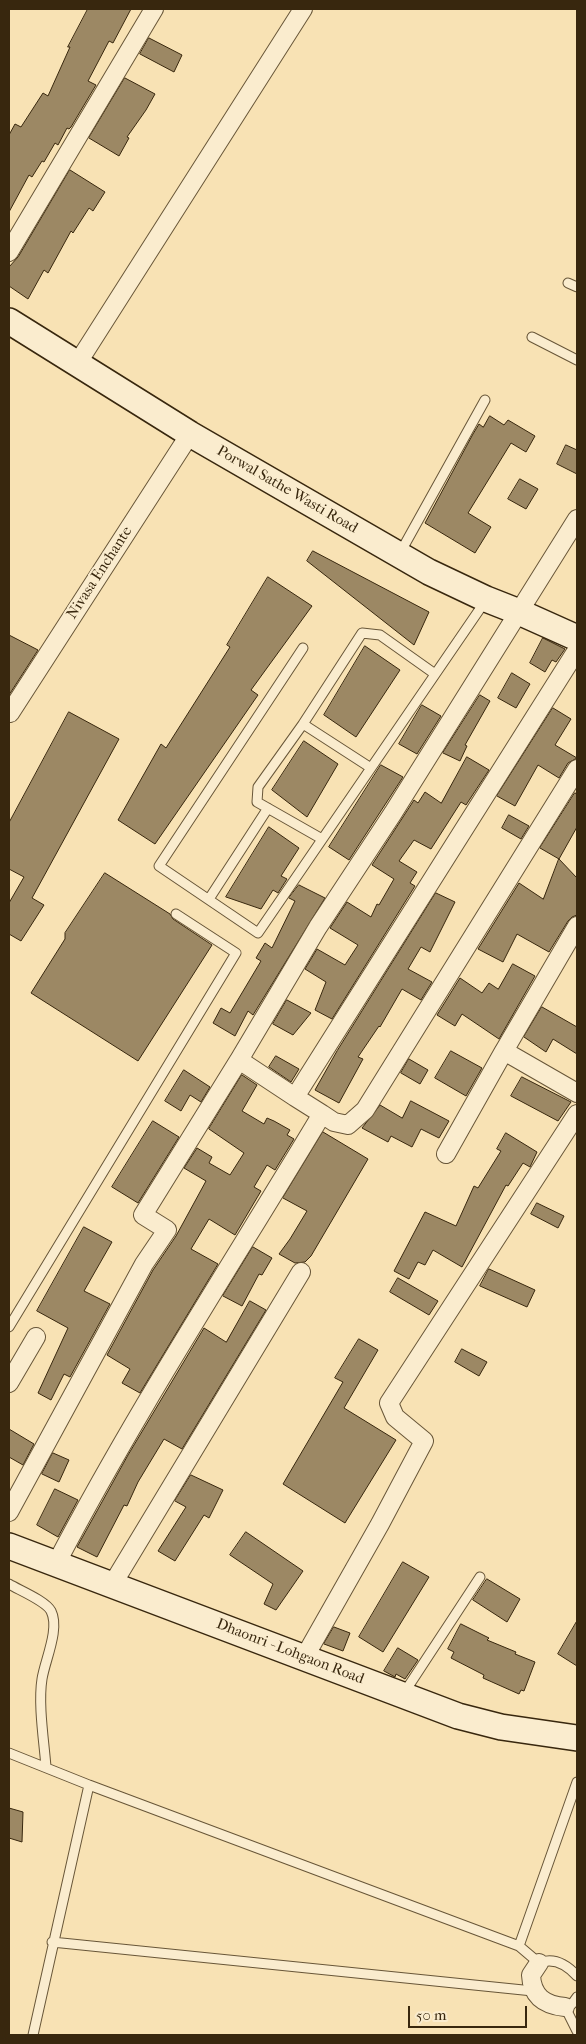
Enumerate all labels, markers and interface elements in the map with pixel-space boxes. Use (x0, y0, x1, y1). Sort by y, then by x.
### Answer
street label: Porwal Sathe Wasti Road (213, 442, 361, 538)
street label: Nivasa Enchante (63, 523, 137, 623)
street label: Dhaonri - Lohgaon Road (214, 1615, 366, 1689)
scale bar (411, 1996, 530, 2028)
text: 50 m (416, 2006, 446, 2024)

